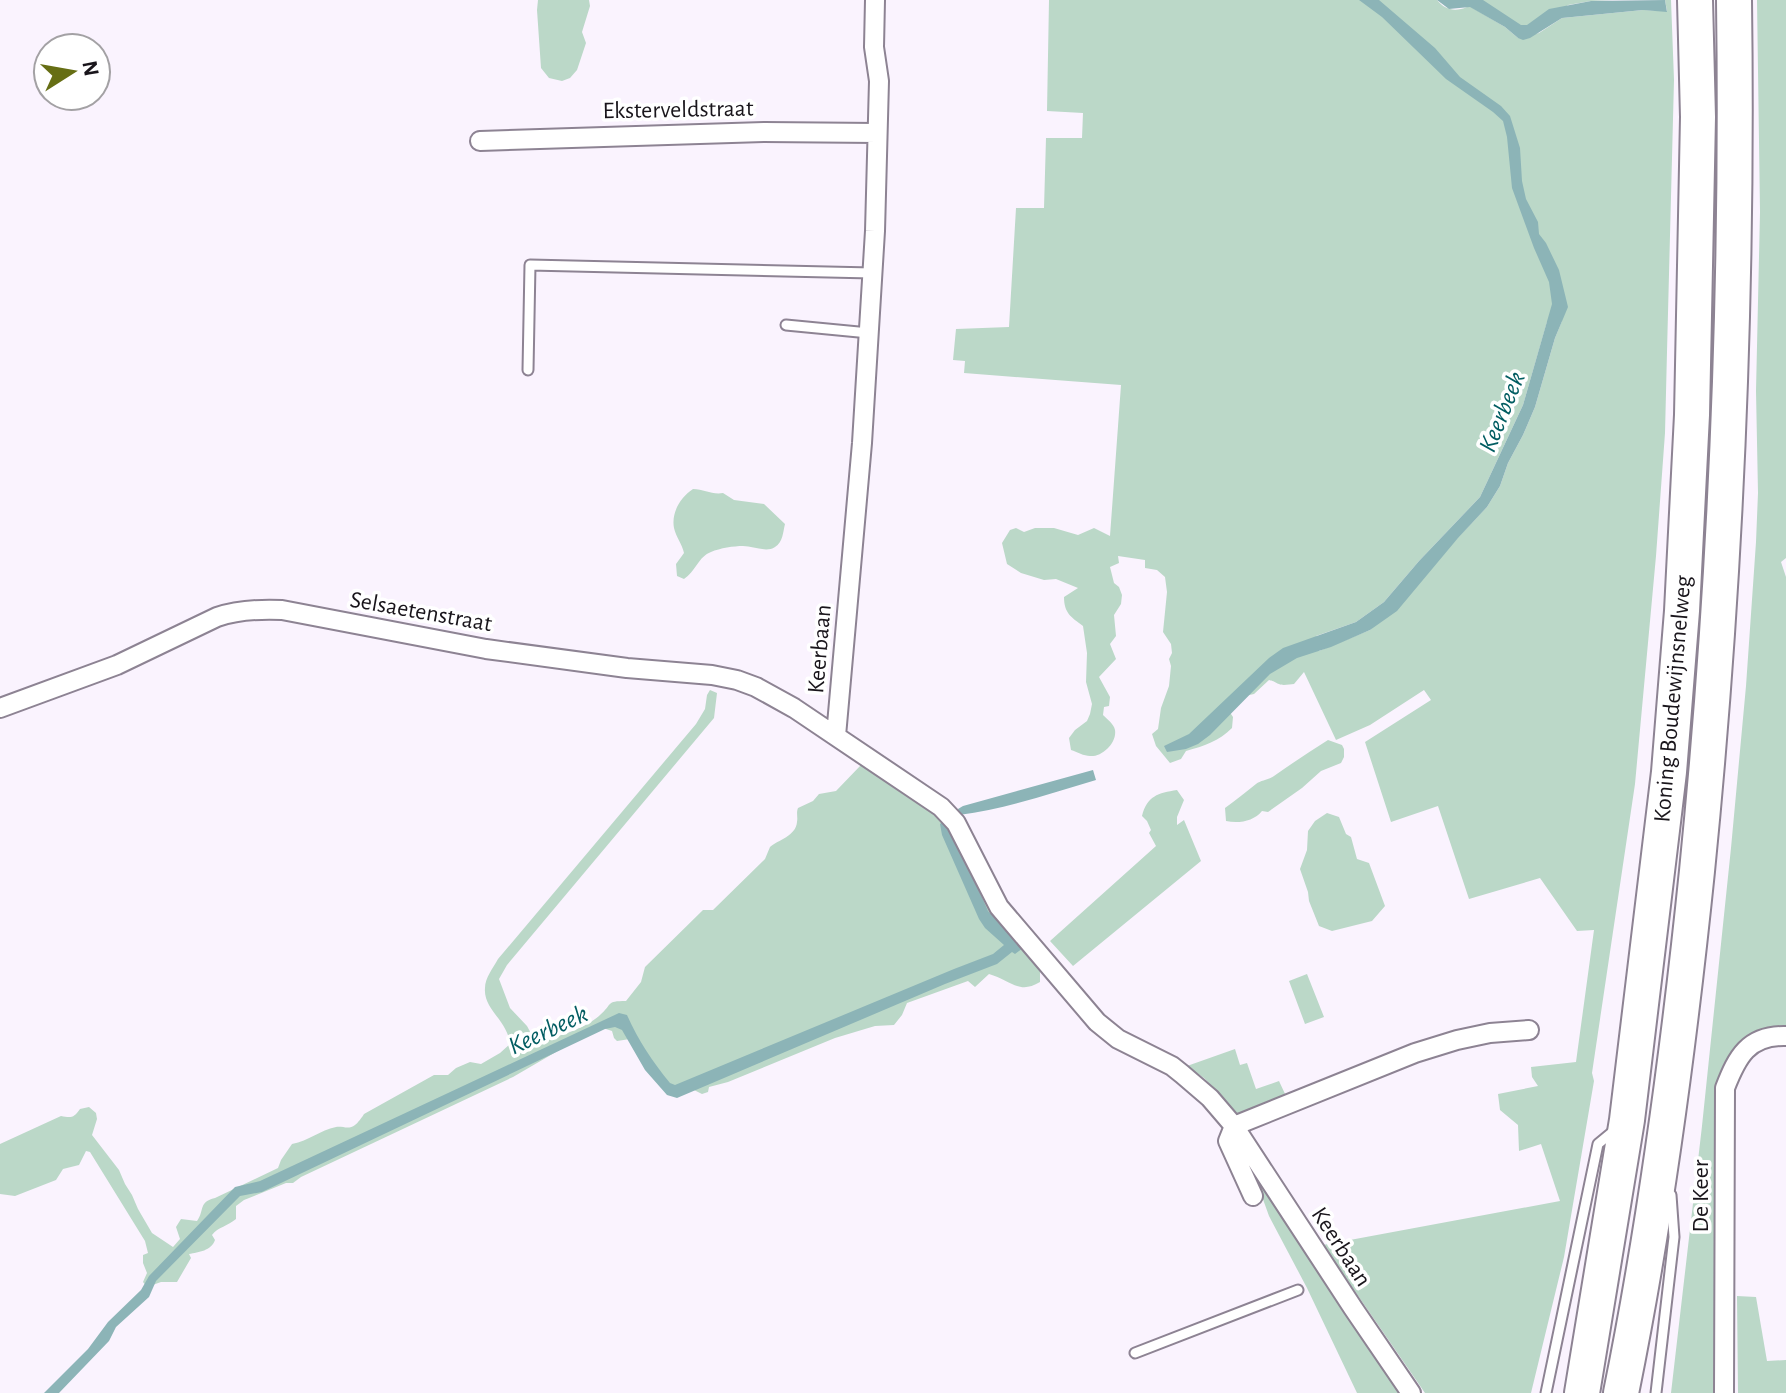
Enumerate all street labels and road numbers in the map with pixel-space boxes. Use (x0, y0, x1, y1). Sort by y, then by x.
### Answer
street label: Eksterveldstraat (602, 97, 754, 123)
street label: Koning Boudewijnsnelweg (1650, 574, 1696, 823)
street label: Selsaetenstraat (348, 588, 494, 636)
street label: Keerbaan (804, 604, 836, 694)
street label: De Keer (1689, 1159, 1713, 1232)
street label: Keerbaan (1307, 1203, 1375, 1291)

